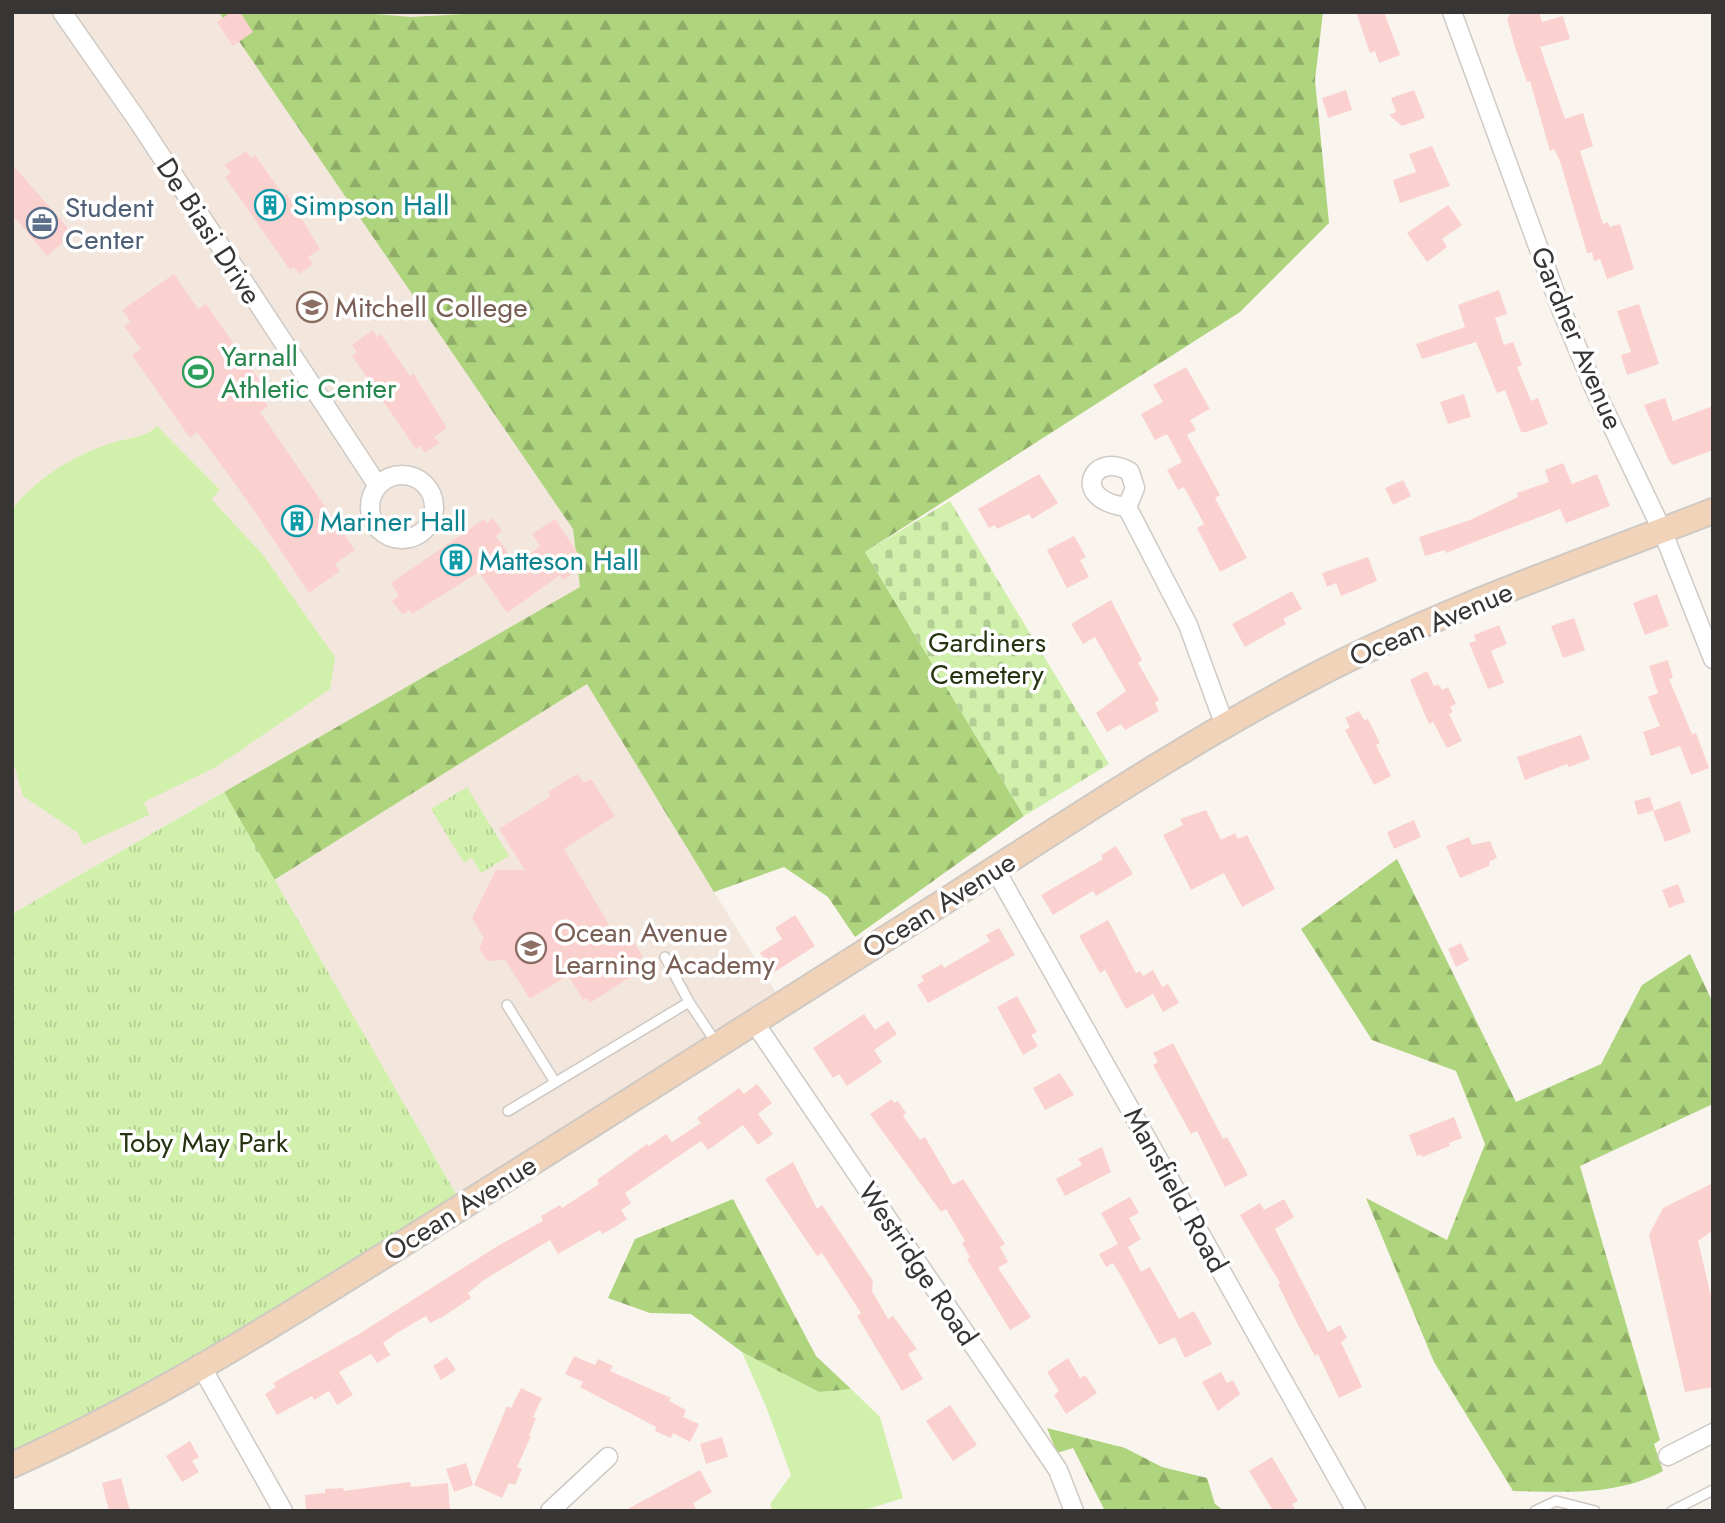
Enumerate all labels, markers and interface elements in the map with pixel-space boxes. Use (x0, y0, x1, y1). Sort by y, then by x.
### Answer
street label: De Biasi Drive (146, 150, 272, 312)
place label: Simpson Hall (293, 185, 449, 226)
place label: Student Center (65, 187, 154, 260)
building icon: Simpson Hall (253, 188, 287, 222)
office icon: Student Center (25, 206, 59, 240)
street label: Gardner Avenue (1520, 240, 1634, 436)
place label: Mitchell College (335, 287, 528, 328)
school or university icon: Mitchell College (295, 290, 329, 324)
place label: Yarnall Athletic Center (221, 336, 397, 409)
sports icon: Yarnall Athletic Center (181, 355, 215, 389)
place label: Mariner Hall (320, 501, 467, 542)
building icon: Mariner Hall (280, 504, 314, 538)
place label: Matteson Hall (479, 540, 639, 581)
building icon: Matteson Hall (439, 543, 473, 577)
street label: Ocean Avenue (1343, 571, 1519, 677)
park label: Gardiners Cemetery (928, 622, 1046, 695)
street label: Ocean Avenue (854, 842, 1024, 968)
place label: Ocean Avenue Learning Academy (554, 912, 776, 985)
school or university icon: Ocean Avenue Learning Academy (514, 931, 548, 965)
street label: Mansfield Road (1114, 1100, 1238, 1280)
park label: Toby May Park (120, 1122, 289, 1163)
street label: Ocean Avenue (375, 1145, 545, 1271)
street label: Westridge Road (848, 1174, 988, 1354)

